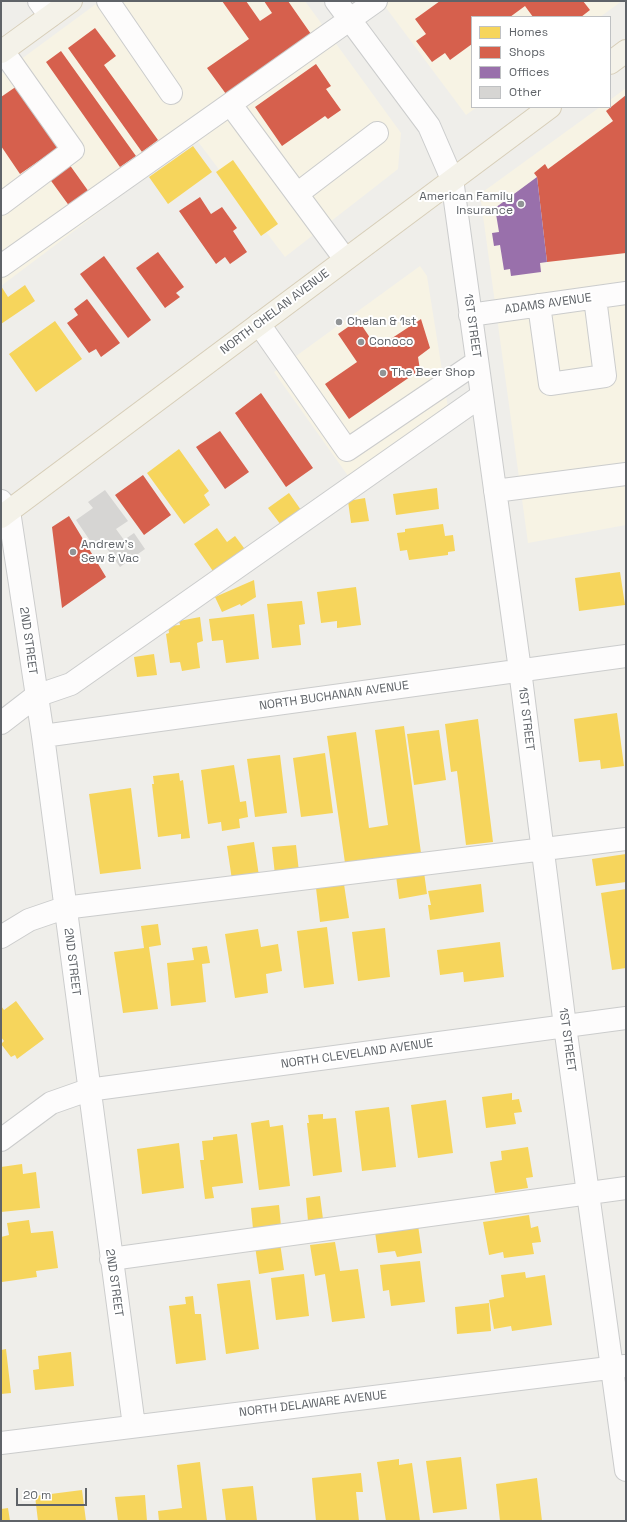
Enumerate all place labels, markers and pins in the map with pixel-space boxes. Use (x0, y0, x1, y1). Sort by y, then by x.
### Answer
place label: American Family Insurance (419, 190, 513, 218)
marker: American Family Insurance (516, 199, 526, 209)
place label: Chelan & 1st (347, 315, 416, 329)
marker: Chelan & 1st (334, 317, 344, 327)
place label: Conoco (369, 335, 413, 349)
marker: Conoco (356, 337, 366, 347)
place label: The Beer Shop (391, 366, 475, 380)
marker: The Beer Shop (378, 368, 388, 378)
place label: Andrew's Sew & Vac (81, 538, 139, 566)
marker: Andrew's Sew & Vac (68, 547, 78, 557)

